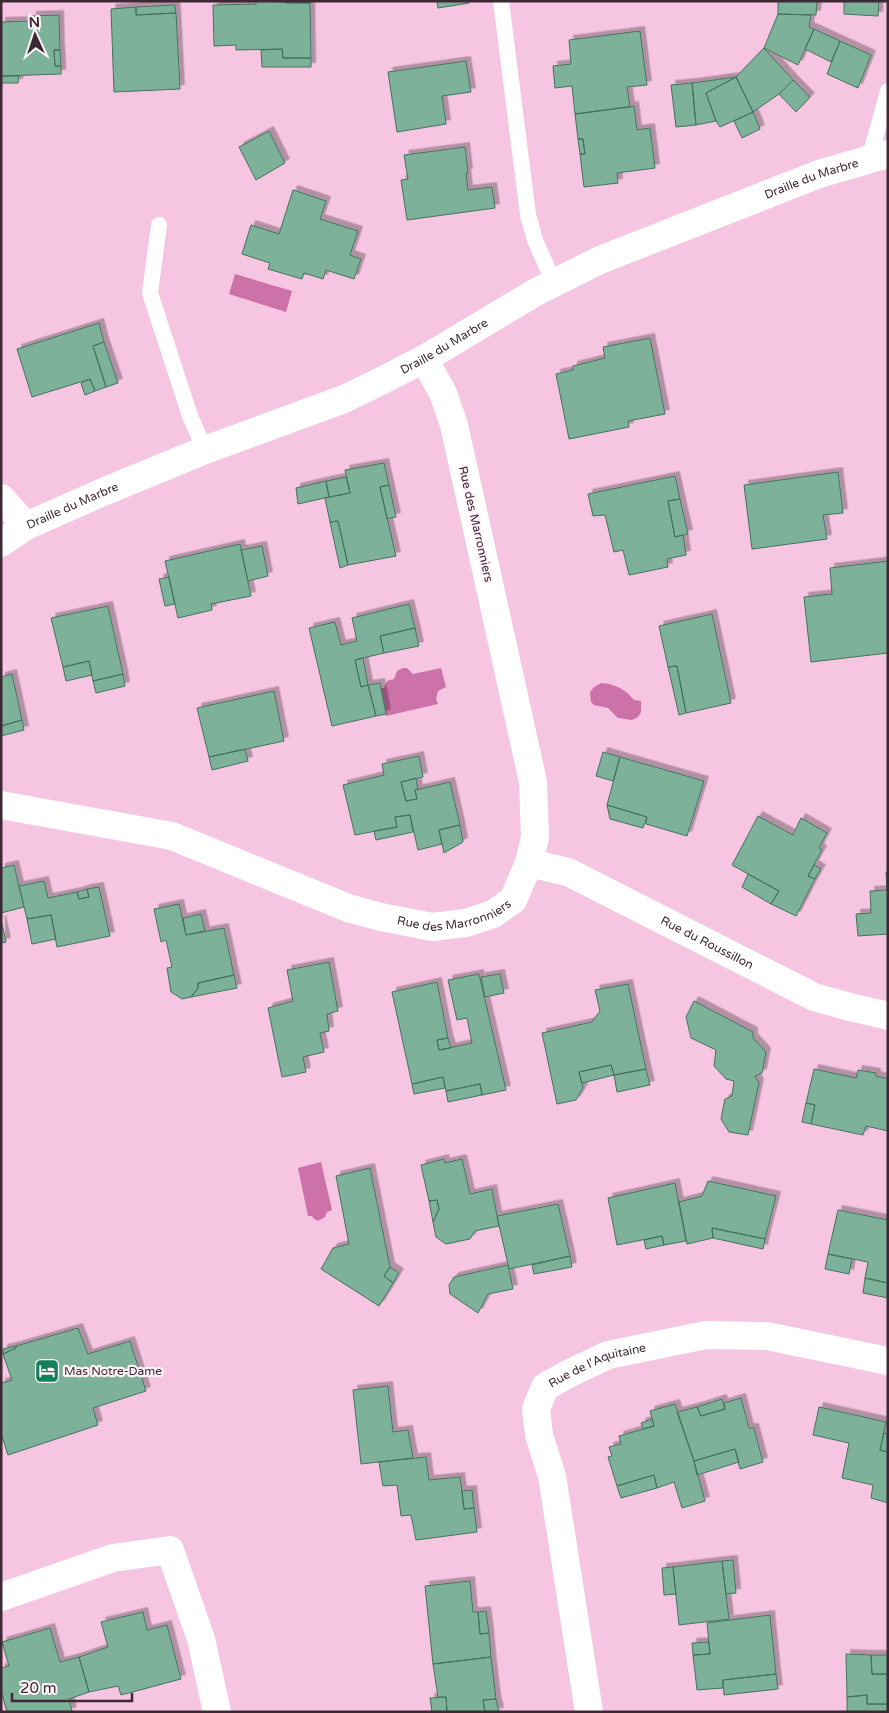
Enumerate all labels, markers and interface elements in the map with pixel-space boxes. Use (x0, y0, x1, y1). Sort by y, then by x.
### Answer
north arrow (10, 10, 60, 60)
text: N (28, 14, 40, 31)
street label: Draille du Marbre (762, 156, 860, 202)
street label: Draille du Marbre (398, 315, 491, 377)
street label: Rue des Marronniers (456, 465, 496, 583)
street label: Draille du Marbre (24, 479, 121, 532)
street label: Rue des Marronniers (396, 896, 514, 934)
street label: Rue du Roussillon (658, 913, 756, 972)
street label: Rue de l'Aquitaine (546, 1340, 647, 1391)
hotel icon: Mas Notre-Dame (34, 1358, 60, 1384)
place label: Mas Notre-Dame (64, 1364, 162, 1378)
scale bar (12, 1670, 132, 1702)
text: 20 m (20, 1679, 57, 1697)

